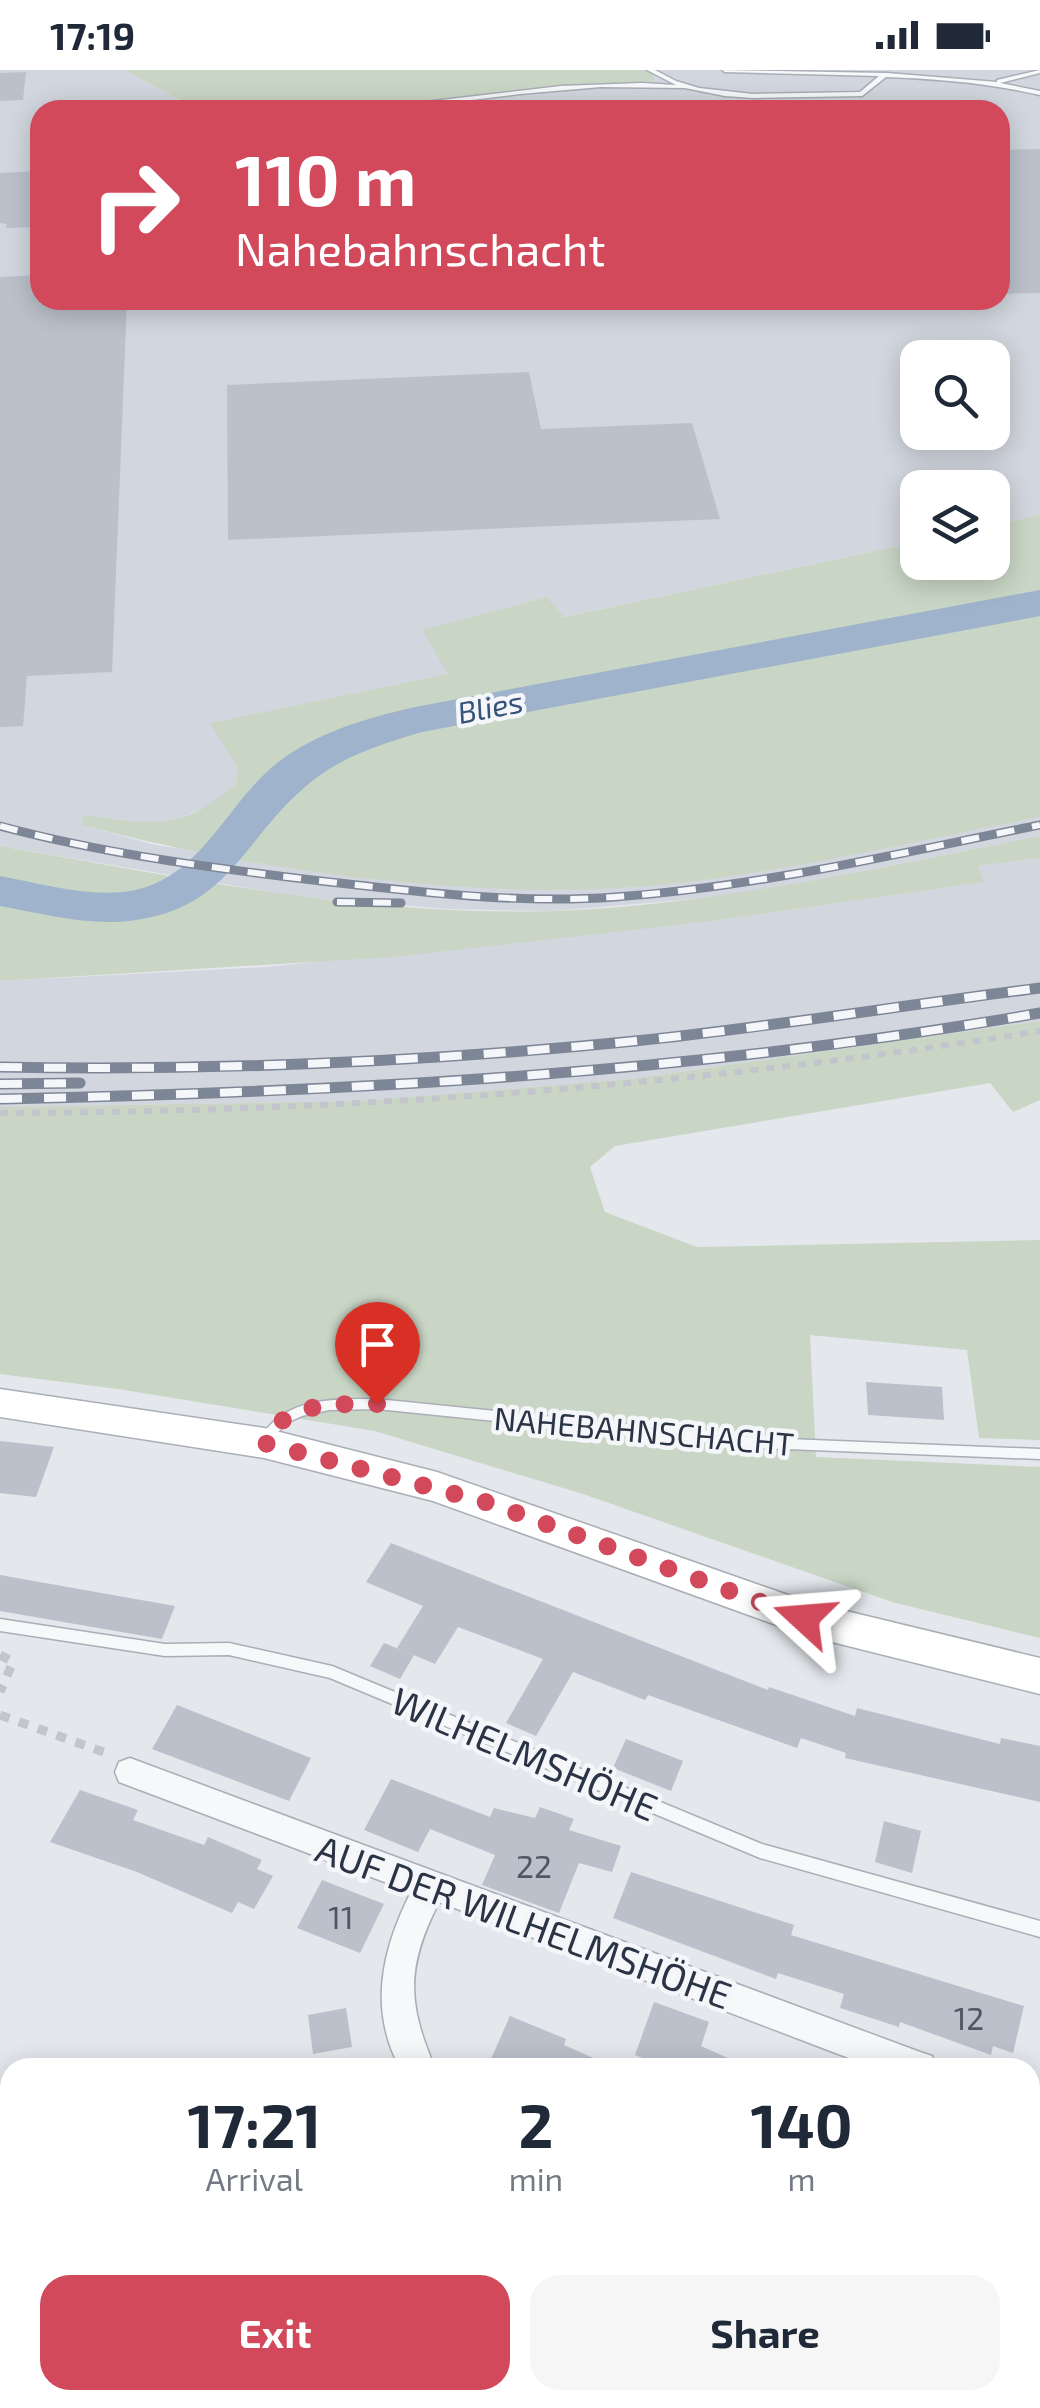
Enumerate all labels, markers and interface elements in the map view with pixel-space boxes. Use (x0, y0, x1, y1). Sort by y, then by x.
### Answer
text: 17:19 (50, 12, 135, 58)
text: 110 m (235, 136, 416, 220)
icon: right (70, 140, 200, 270)
text: Nahebahnschacht (235, 221, 605, 275)
map controls (900, 340, 1010, 580)
button: search (900, 340, 1010, 450)
button: layers (900, 470, 1010, 580)
water label: Blies (454, 682, 526, 730)
pin (335, 1302, 420, 1405)
icon: arrive (350, 1317, 405, 1372)
street label: NAHEBAHNSCHACHT (492, 1398, 796, 1462)
position arrow (752, 1566, 856, 1670)
street label: WILHELMSHÖHE (385, 1676, 665, 1830)
street label: AUF DER WILHELMSHÖHE (310, 1824, 738, 2018)
house number: 22 (516, 1846, 552, 1884)
house number: 11 (328, 1897, 354, 1935)
house number: 12 (954, 1998, 984, 2036)
text: 17:21 (187, 2088, 321, 2160)
text: 2 (518, 2088, 553, 2160)
text: 140 (751, 2088, 853, 2160)
text: Arrival (206, 2159, 303, 2197)
text: min (509, 2159, 563, 2197)
text: m (788, 2159, 816, 2197)
button: Exit (40, 2275, 510, 2390)
button: Share (530, 2275, 1000, 2390)

